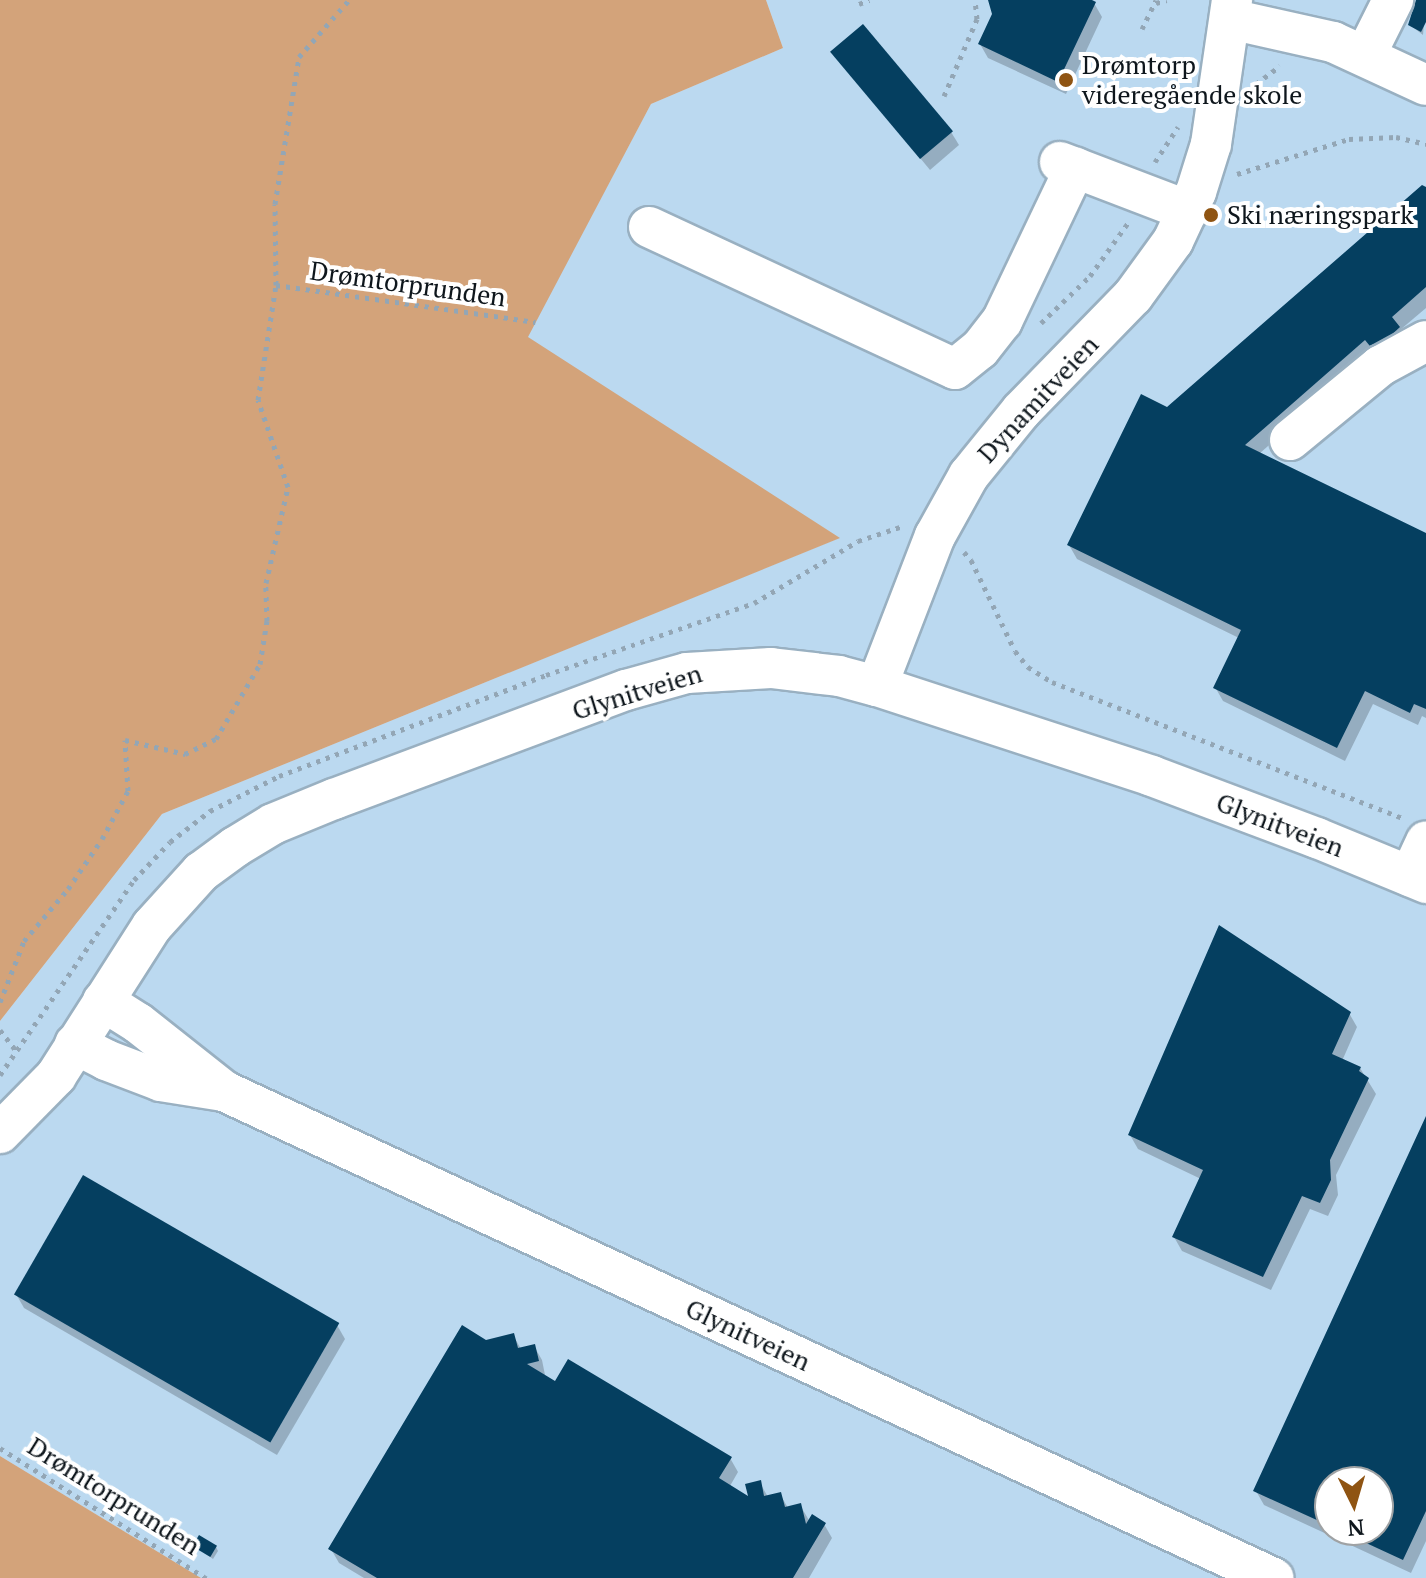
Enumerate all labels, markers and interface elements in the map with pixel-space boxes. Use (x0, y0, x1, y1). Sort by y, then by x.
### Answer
place label: Drømtorp videregående skole (1082, 49, 1302, 110)
marker: Drømtorp videregående skole (1057, 71, 1075, 89)
place label: Ski næringspark (1227, 199, 1414, 231)
marker: Ski næringspark (1202, 206, 1220, 224)
street label: Drømtorprunden (308, 255, 508, 313)
street label: Dynamitveien (971, 329, 1105, 469)
street label: Glynitveien (568, 658, 706, 726)
street label: Glynitveien (1212, 786, 1348, 864)
street label: Glynitveien (681, 1293, 815, 1377)
street label: Drømtorprunden (22, 1431, 206, 1561)
north arrow (1314, 1466, 1394, 1546)
text: N (1346, 1513, 1366, 1544)

